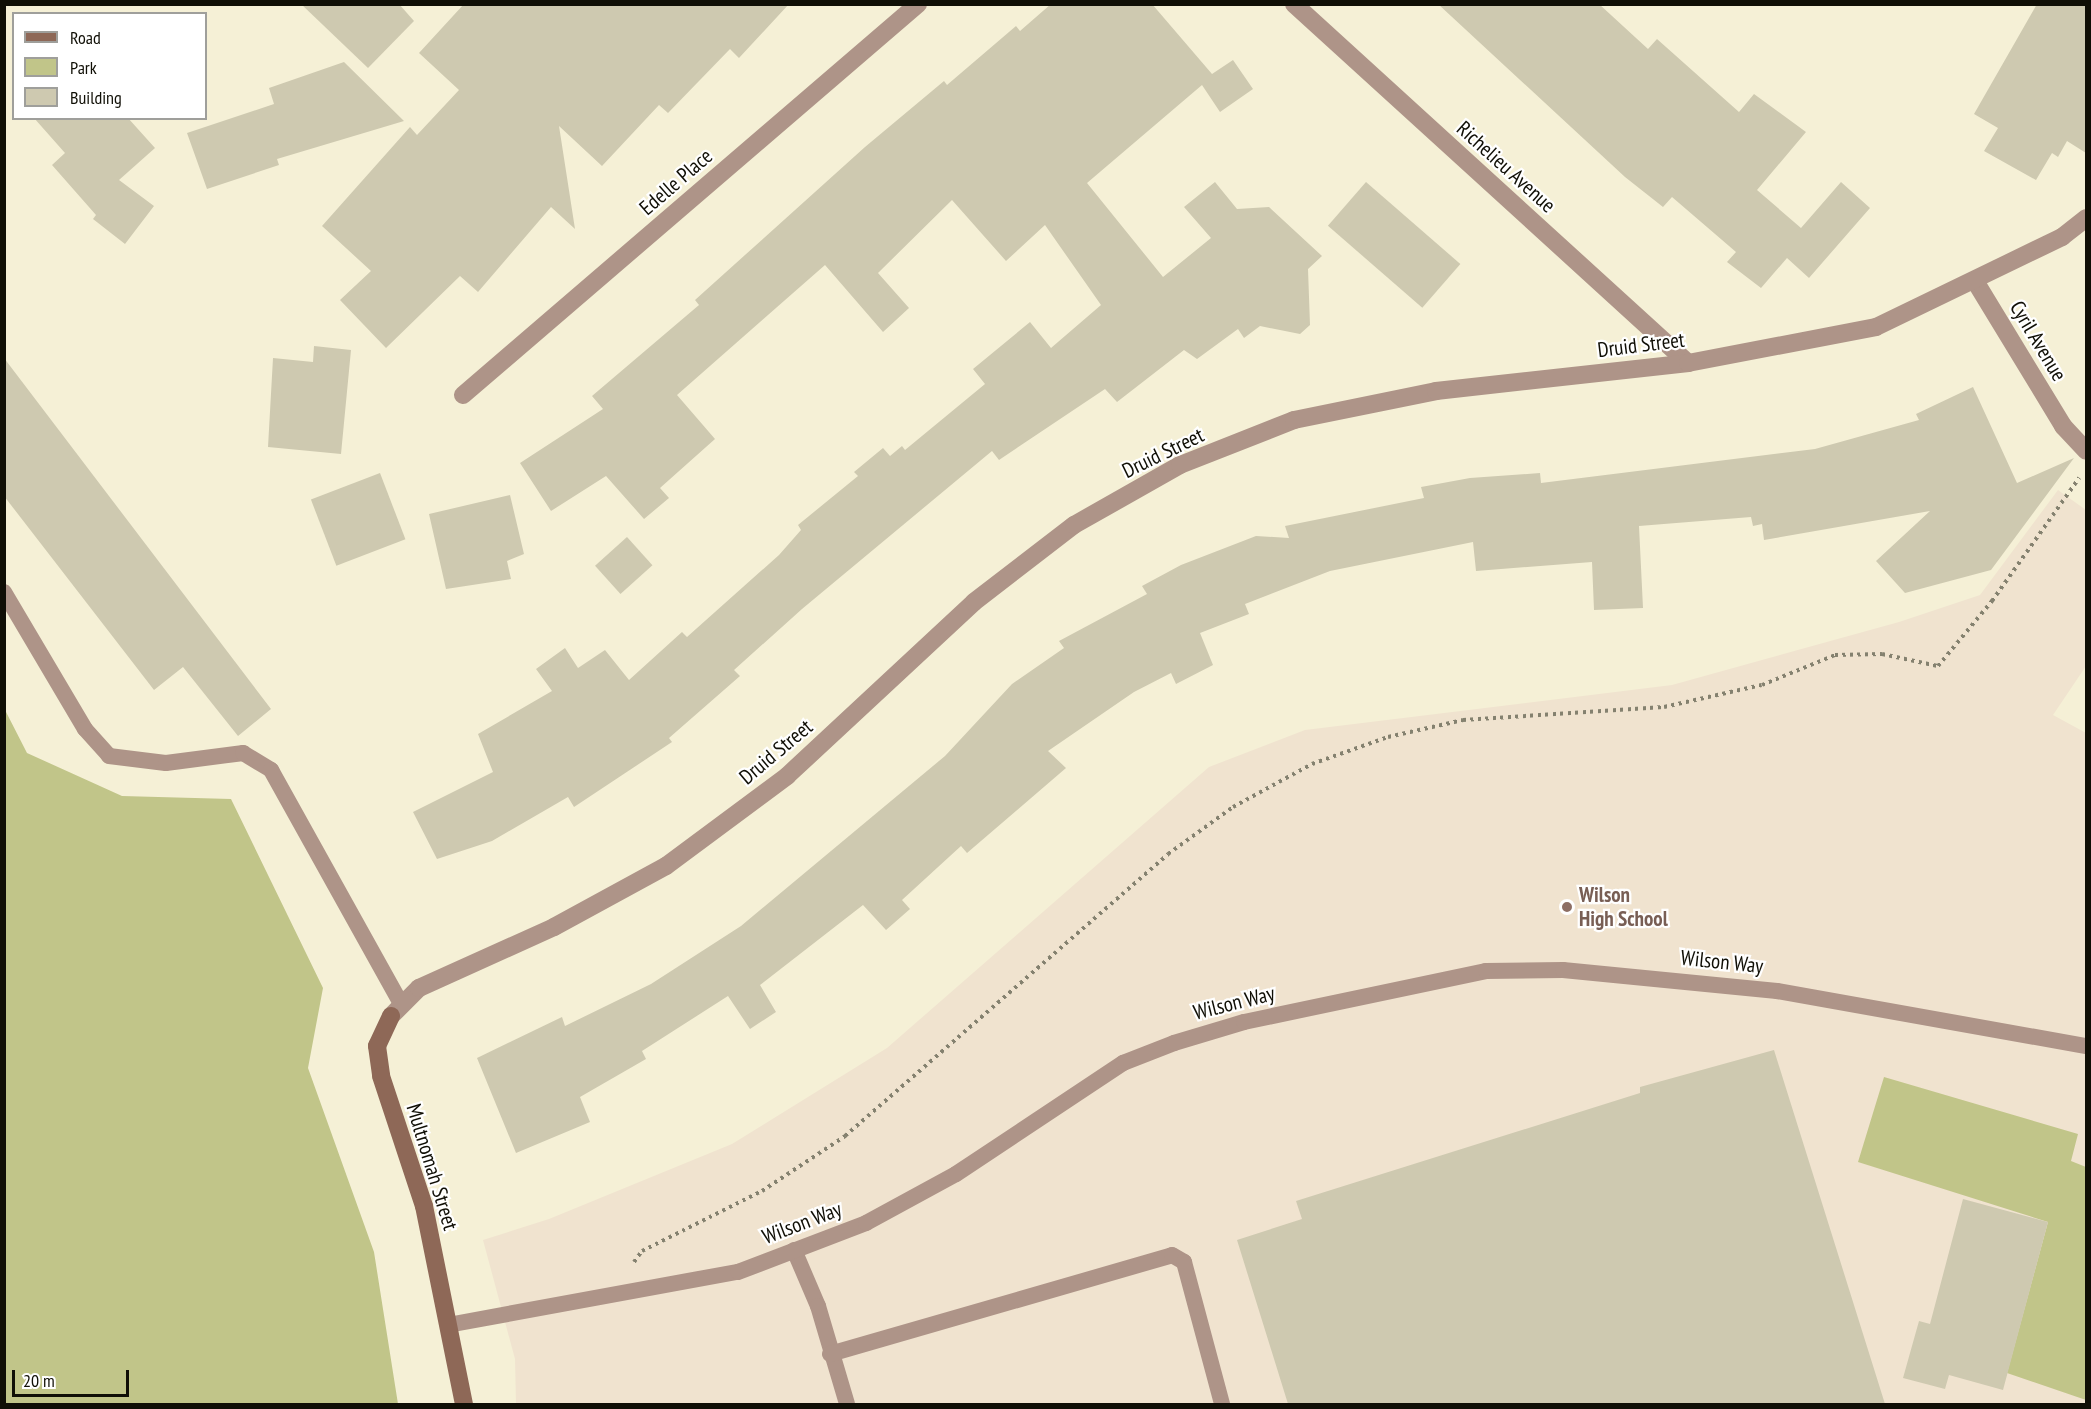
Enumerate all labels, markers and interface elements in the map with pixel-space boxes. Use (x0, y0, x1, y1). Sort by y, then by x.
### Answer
legend (12, 12, 207, 120)
text: Road (70, 26, 101, 49)
text: Park (70, 56, 97, 79)
text: Building (70, 86, 122, 109)
street label: Richelieu Avenue (1451, 116, 1561, 218)
street label: Edelle Place (634, 144, 718, 220)
street label: Cyril Avenue (2004, 296, 2072, 386)
street label: Druid Street (1596, 327, 1686, 363)
street label: Druid Street (1118, 423, 1208, 483)
street label: Druid Street (734, 714, 818, 790)
place label: Wilson High School (1579, 882, 1668, 932)
marker: Wilson High School (1560, 900, 1574, 914)
street label: Wilson Way (1679, 945, 1765, 979)
street label: Wilson Way (1191, 981, 1277, 1025)
street label: Multnomah Street (401, 1101, 463, 1233)
street label: Wilson Way (759, 1196, 845, 1250)
scale bar (15, 1358, 132, 1396)
text: 20 m (23, 1369, 55, 1392)

